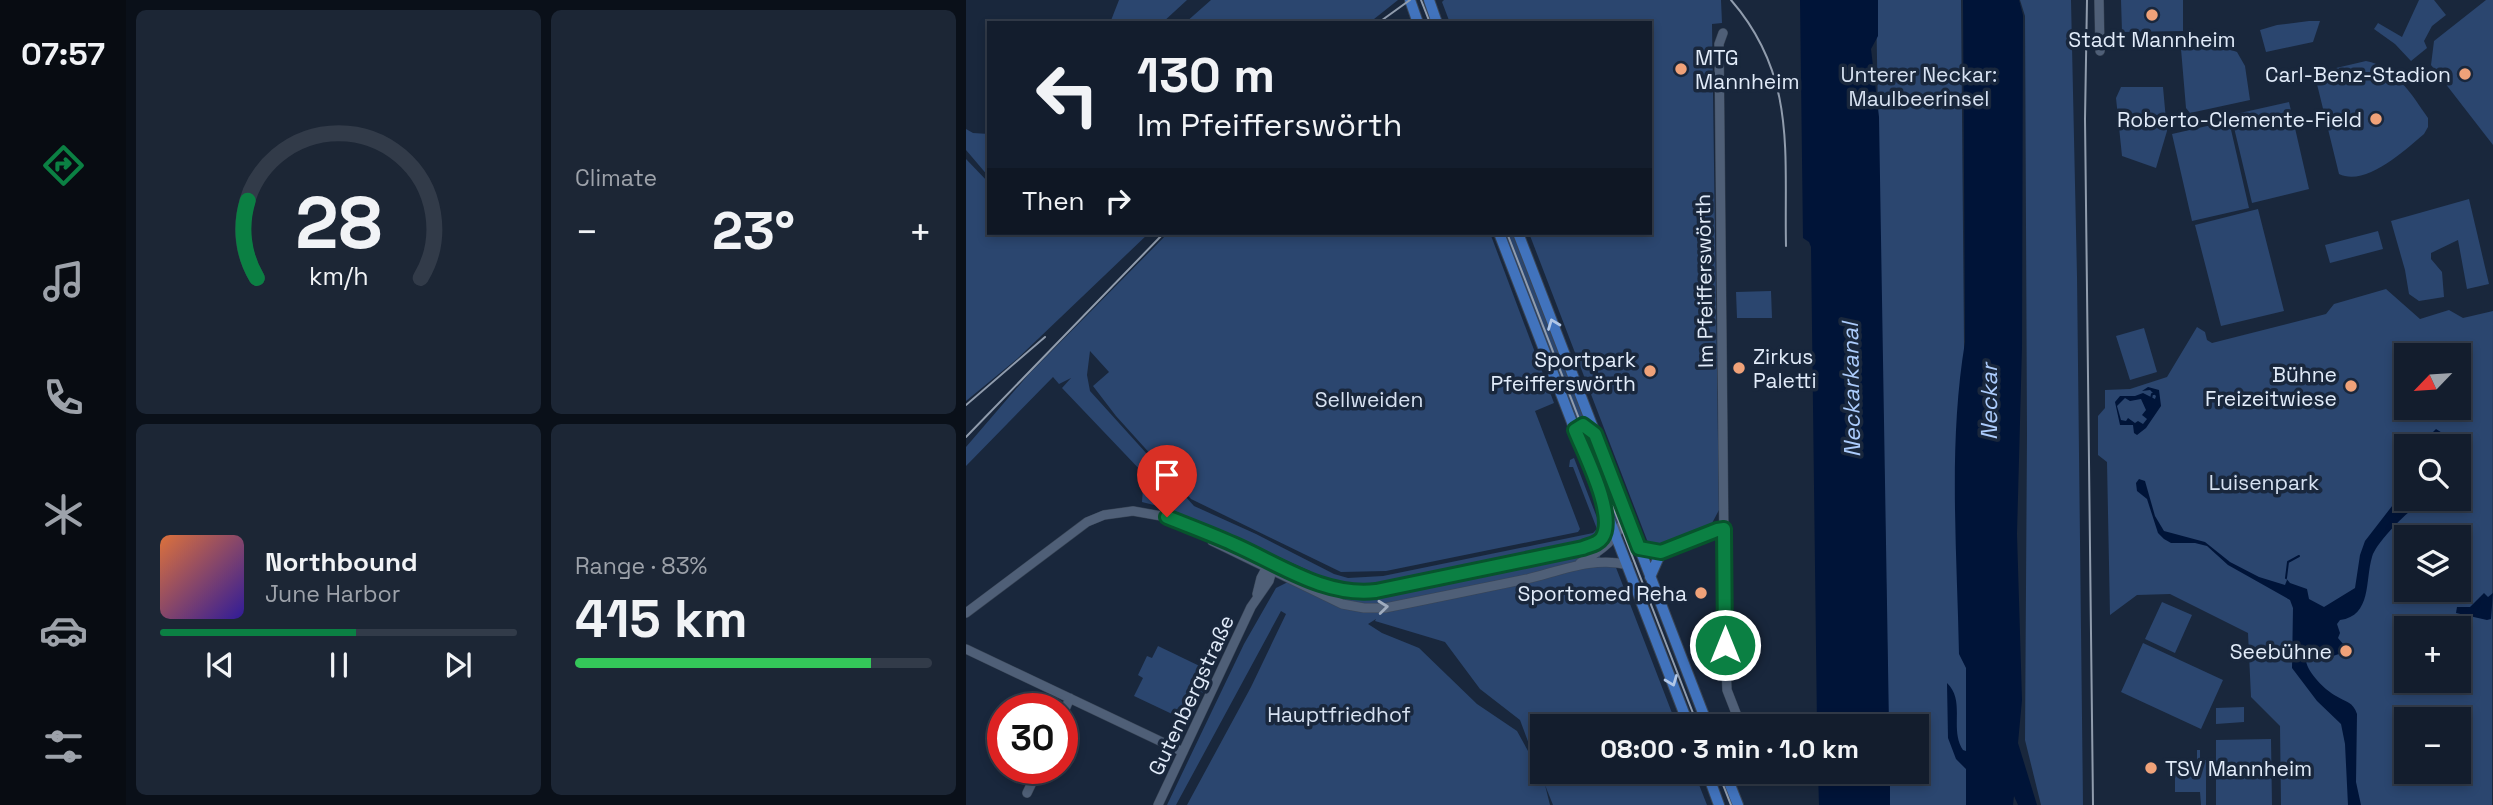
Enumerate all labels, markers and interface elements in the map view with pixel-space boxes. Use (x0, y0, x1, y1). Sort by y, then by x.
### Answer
marker: Stadt Mannheim (2144, 7, 2160, 23)
place label: Stadt Mannheim (2068, 26, 2236, 53)
text: 07:57 (21, 34, 105, 74)
text: 130 m (1137, 44, 1275, 106)
place label: MTG Mannheim (1695, 44, 1800, 95)
icon: left (1022, 49, 1113, 140)
marker: MTG Mannheim (1673, 61, 1689, 77)
park label: Unterer Neckar: Maulbeerinsel (1841, 61, 1997, 112)
place label: Carl-Benz-Stadion (2265, 61, 2451, 88)
marker: Carl-Benz-Stadion (2457, 66, 2473, 82)
text: Im Pfeifferswörth (1137, 105, 1402, 145)
place label: Roberto-Clemente-Field (2117, 106, 2362, 133)
marker: Roberto-Clemente-Field (2368, 111, 2384, 127)
icon: directions (39, 141, 88, 190)
text: Climate (575, 163, 657, 193)
text: 28 (295, 176, 382, 269)
icon: right (1099, 182, 1137, 220)
text: Then (1022, 184, 1085, 218)
street label: Im Pfeifferswörth (1689, 194, 1719, 368)
text: 23° (712, 198, 795, 264)
text: − (575, 208, 599, 256)
text: + (908, 208, 932, 256)
icon: music (39, 257, 88, 306)
text: km/h (309, 260, 368, 292)
one-way arrow (1547, 319, 1561, 331)
water label: Neckarkanal (1835, 320, 1867, 458)
place label: Zirkus Paletti (1753, 343, 1817, 394)
north arrow (2394, 343, 2471, 420)
map controls (2394, 343, 2471, 784)
place label: Sportpark Pfeifferswörth (1490, 346, 1636, 397)
marker: Zirkus Paletti (1731, 360, 1747, 376)
water label: Neckar (1974, 361, 2004, 440)
place label: Bühne Freizeitwiese (2205, 361, 2337, 412)
marker: Sportpark Pfeifferswörth (1642, 363, 1658, 379)
icon: phone (39, 373, 88, 422)
marker: Bühne Freizeitwiese (2343, 378, 2359, 394)
park label: Sellweiden (1315, 386, 1423, 413)
button: search (2394, 434, 2471, 511)
pin (1137, 445, 1197, 517)
icon: arrive (1148, 456, 1186, 494)
park label: Luisenpark (2209, 469, 2319, 496)
icon: climate (39, 490, 88, 539)
button: layers (2394, 525, 2471, 602)
text: Northbound (265, 545, 418, 579)
text: Range · 83% (575, 551, 707, 581)
text: June Harbor (265, 579, 400, 609)
place label: Sportomed Reha (1517, 580, 1687, 607)
marker: Sportomed Reha (1693, 585, 1709, 601)
text: 415 km (575, 586, 748, 652)
one-way arrow (1377, 599, 1389, 614)
icon: car (39, 606, 88, 655)
position arrow (1688, 608, 1762, 682)
street label: Gutenbergstraße (1142, 610, 1240, 780)
button: + (2394, 616, 2471, 693)
place label: Seebühne (2230, 638, 2332, 665)
marker: Seebühne (2338, 643, 2354, 659)
icon: previous (201, 646, 239, 684)
icon: pause (320, 646, 358, 684)
icon: next (439, 646, 477, 684)
one-way arrow (1663, 675, 1677, 687)
speed limit sign: 30 (987, 693, 1078, 784)
park label: Hauptfriedhof (1267, 701, 1411, 728)
button: − (2394, 707, 2471, 784)
icon: filters (39, 722, 88, 771)
text: 08:00 · 3 min · 1.0 km (1600, 732, 1859, 766)
place label: TSV Mannheim (2165, 755, 2312, 782)
marker: TSV Mannheim (2143, 760, 2159, 776)

